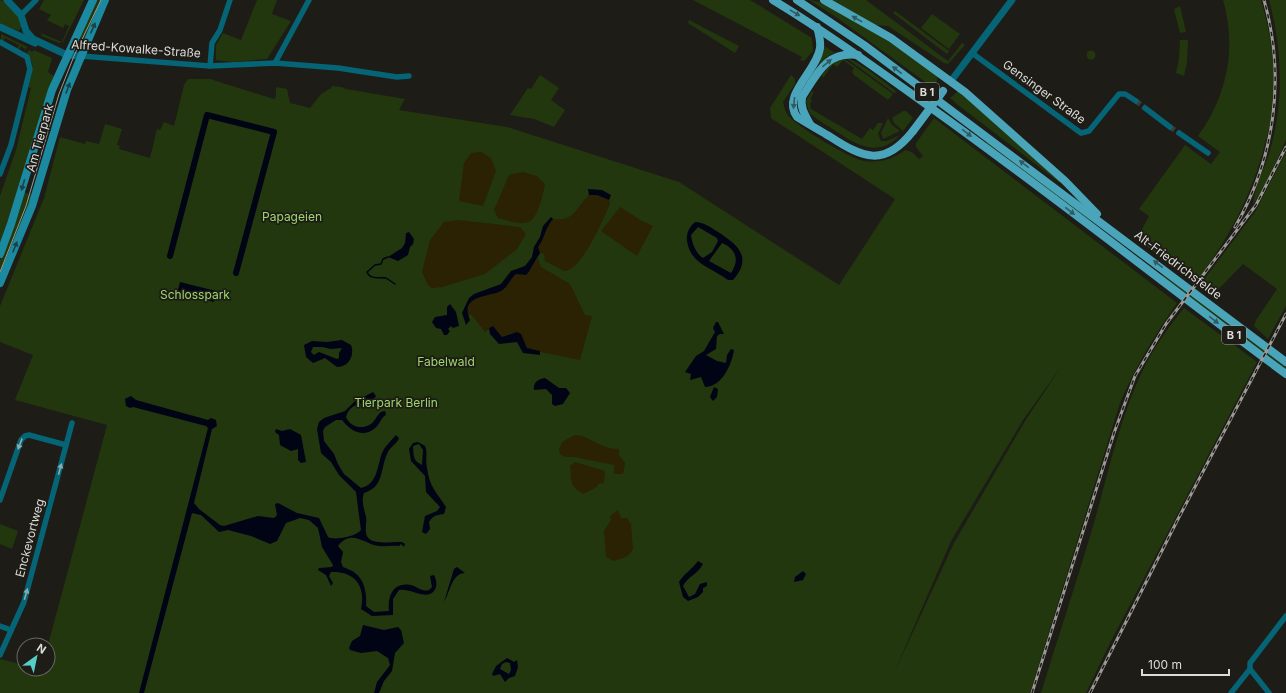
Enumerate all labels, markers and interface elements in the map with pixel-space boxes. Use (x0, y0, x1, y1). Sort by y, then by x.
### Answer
one-way arrow (789, 10, 801, 17)
one-way arrow (851, 16, 863, 22)
one-way arrow (90, 22, 96, 33)
street label: Alfred-Kowalke-Straße (71, 36, 201, 61)
street label: Gensinger Straße (1000, 56, 1089, 127)
one-way arrow (822, 58, 832, 67)
one-way arrow (892, 65, 903, 74)
one-way arrow (66, 81, 72, 93)
road number: B 1 (915, 83, 939, 101)
one-way arrow (790, 97, 797, 109)
street label: Am Tierpark (23, 102, 56, 174)
one-way arrow (961, 129, 972, 137)
one-way arrow (1019, 160, 1029, 168)
one-way arrow (20, 179, 26, 191)
one-way arrow (1065, 207, 1076, 216)
park label: Papageien (262, 209, 322, 224)
street label: Alt-Friedrichsfelde (1132, 227, 1225, 302)
one-way arrow (12, 240, 18, 252)
one-way arrow (1152, 260, 1163, 269)
park label: Schlosspark (160, 287, 230, 302)
one-way arrow (1209, 315, 1219, 323)
road number: B 1 (1222, 326, 1246, 344)
park label: Fabelwald (417, 354, 475, 369)
park label: Tierpark Berlin (354, 395, 438, 410)
one-way arrow (17, 439, 23, 451)
one-way arrow (57, 463, 63, 475)
street label: Enckevortweg (12, 497, 47, 579)
one-way arrow (23, 588, 29, 600)
north arrow (16, 637, 56, 677)
text: N (34, 640, 49, 657)
scale bar (1142, 651, 1229, 677)
text: 100 m (1148, 657, 1182, 672)

